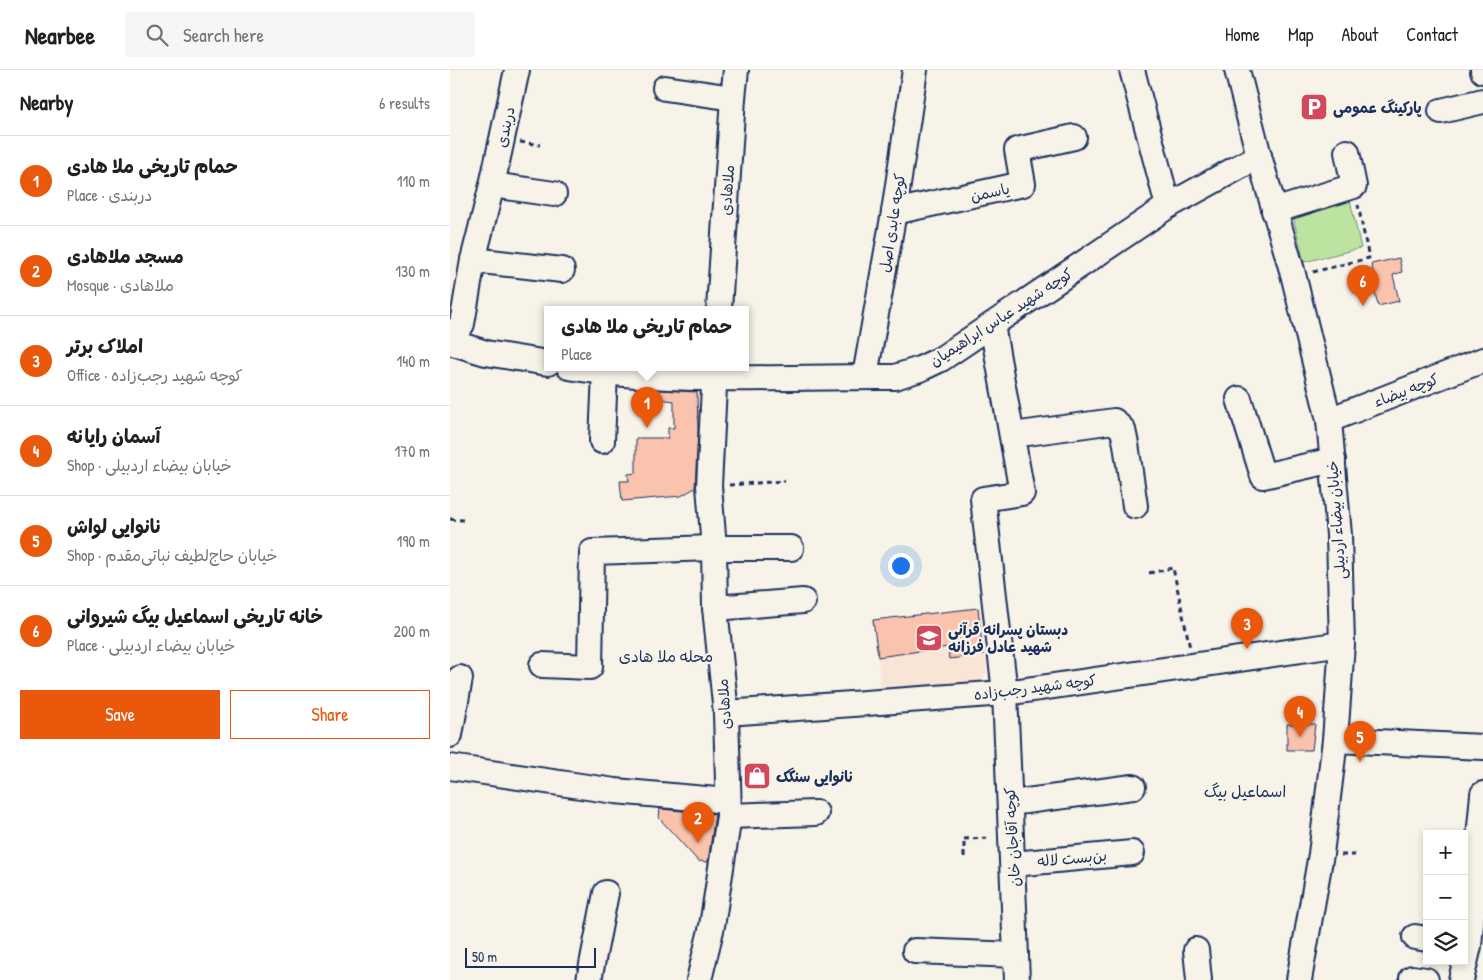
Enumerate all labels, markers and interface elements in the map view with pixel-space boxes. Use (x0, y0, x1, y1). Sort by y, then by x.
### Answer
search box (125, 12, 475, 57)
text: Nearbee (25, 19, 95, 51)
icon: search (143, 21, 171, 49)
text: Search here (183, 22, 264, 48)
text: Home (1225, 22, 1260, 47)
text: Map (1288, 22, 1313, 47)
text: About (1341, 22, 1378, 47)
text: Contact (1406, 22, 1458, 47)
text: Nearby (20, 88, 73, 117)
text: 6 results (379, 92, 430, 114)
parking icon: پارکینگ عمومی (1299, 92, 1329, 122)
place label: پارکینگ عمومی (1333, 97, 1422, 118)
street label: دربندی (490, 105, 520, 149)
text: حمام تاریخی ملا هادی (67, 153, 237, 179)
street label: ملاهادی (715, 164, 739, 216)
text: 1 (33, 170, 39, 192)
text: 110 m (397, 170, 430, 192)
street label: کوچه عابدی اصل (874, 172, 910, 274)
street label: یاسمن (969, 178, 1011, 206)
text: Place · دربندی (67, 184, 152, 206)
text: مسجد ملاهادی (67, 243, 184, 269)
text: 2 (32, 260, 40, 282)
text: 130 m (395, 260, 430, 282)
street label: کوچه شهید عباس ابراهیمیان (925, 263, 1077, 371)
pin: 6 (1347, 265, 1379, 306)
text: Mosque · ملاهادی (67, 274, 174, 296)
popup (544, 306, 749, 371)
text: حمام تاریخی ملا هادی (561, 313, 732, 339)
text: املاک برتر (67, 333, 143, 359)
text: Place (561, 343, 592, 365)
text: 3 (32, 350, 40, 372)
text: 140 m (396, 350, 430, 372)
text: Office · کوچه شهید رجب‌زاده (67, 364, 243, 386)
street label: کوچه بیضاء (1370, 368, 1442, 412)
pin: 1 (631, 387, 663, 428)
text: آسمان رایانه (67, 423, 160, 449)
text: 4 (33, 440, 39, 462)
text: 170 m (395, 440, 430, 462)
text: Shop · خیابان بیضاء اردبیلی (67, 454, 232, 476)
street label: خیابان بیضاء اردبیلی (1321, 460, 1351, 580)
text: نانوایی لواش (67, 513, 162, 539)
text: 5 (33, 530, 39, 552)
text: 190 m (397, 530, 430, 552)
text: Shop · خیابان حاج‌لطیف نباتی‌مقدم (67, 544, 277, 566)
your location (888, 553, 914, 579)
text: خانه تاریخی اسماعیل بیگ شیروانی (67, 603, 323, 629)
pin: 3 (1231, 608, 1263, 649)
place label: دبستان پسرانه قرآنی شهید عادل فرزانه (948, 619, 1068, 657)
text: 6 (33, 620, 39, 642)
text: 200 m (394, 620, 430, 642)
school or university icon: دبستان پسرانه قرآنی شهید عادل فرزانه (914, 623, 944, 653)
text: Place · خیابان بیضاء اردبیلی (67, 634, 235, 656)
district label: محله ملا هادی (619, 645, 713, 667)
street label: کوچه شهید رجب‌زاده (972, 669, 1098, 705)
street label: ملاهادی (712, 678, 736, 730)
button: Save (20, 690, 220, 739)
button: Share (230, 690, 430, 739)
pin: 4 (1284, 696, 1316, 737)
pin: 5 (1344, 721, 1376, 762)
shop icon: نانوایی سنگک (742, 761, 772, 791)
place label: نانوایی سنگک (776, 766, 854, 787)
district label: اسماعیل بیگ (1204, 780, 1286, 802)
street label: کوچه آقاجان خان (999, 787, 1025, 887)
pin: 2 (682, 802, 714, 843)
map controls (1423, 830, 1468, 965)
button: + (1423, 830, 1468, 875)
street label: بن‌بست لاله (1036, 844, 1108, 872)
button: − (1423, 875, 1468, 920)
button: layers (1423, 920, 1468, 965)
scale bar (465, 945, 596, 968)
text: 50 m (472, 947, 497, 966)

